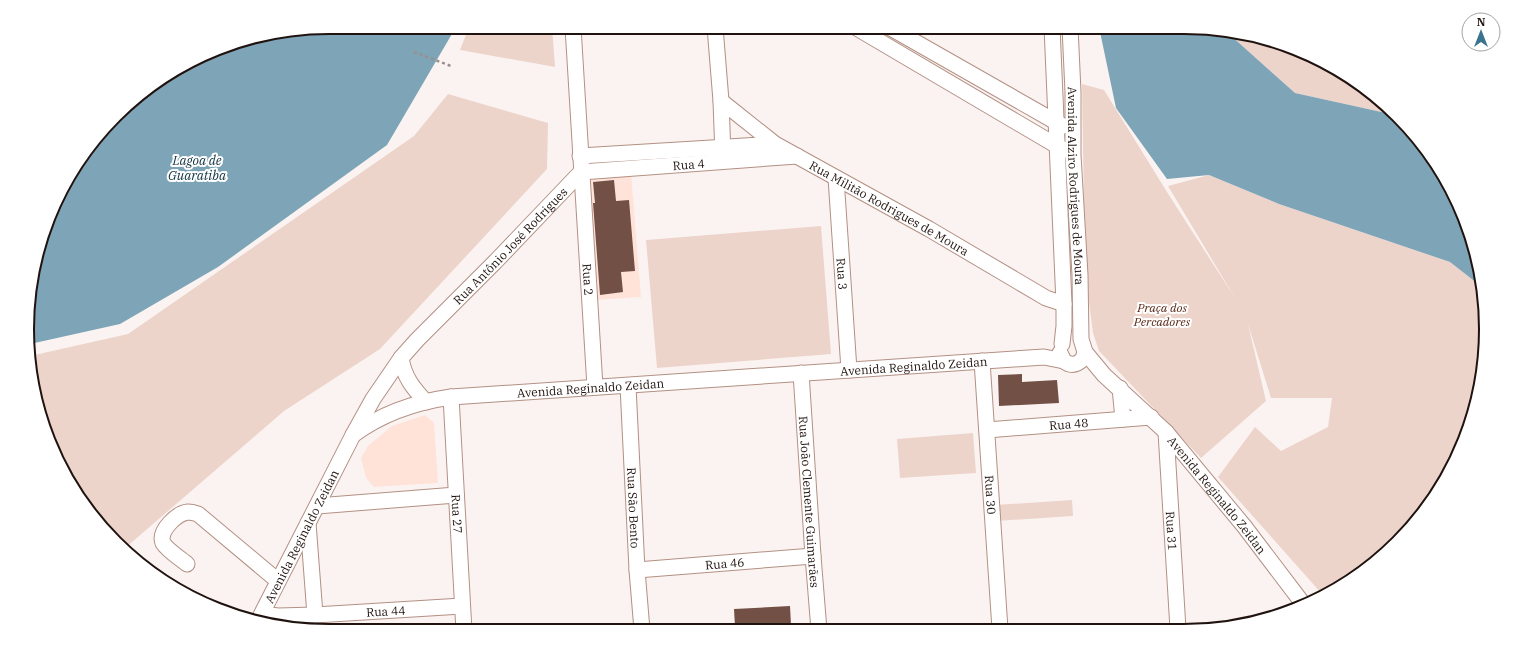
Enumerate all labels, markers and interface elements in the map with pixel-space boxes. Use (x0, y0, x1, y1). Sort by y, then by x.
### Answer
north arrow (1461, 12, 1501, 52)
text: N (1477, 15, 1486, 29)
street label: Avenida Alziro Rodrigues de Moura (1065, 86, 1088, 286)
water label: Lagoa de Guaratiba (168, 152, 226, 184)
street label: Rua 4 (672, 155, 705, 173)
street label: Rua Militão Rodrigues de Moura (807, 157, 972, 259)
street label: Rua Antônio José Rodrigues (450, 184, 570, 307)
street label: Rua 3 (834, 257, 851, 290)
street label: Rua 2 (580, 263, 597, 296)
park label: Praça dos Percadores (1133, 300, 1191, 329)
street label: Avenida Reginaldo Zeidan (840, 353, 988, 378)
street label: Avenida Reginaldo Zeidan (516, 375, 665, 400)
street label: Rua 48 (1049, 414, 1089, 433)
street label: Rua João Clemente Guimarães (796, 415, 823, 588)
street label: Avenida Reginaldo Zeidan (1165, 433, 1270, 557)
street label: Avenida Reginaldo Zeidan (261, 467, 342, 605)
street label: Rua São Bento (624, 467, 643, 549)
street label: Rua 30 (982, 475, 1000, 515)
street label: Rua 27 (449, 494, 466, 534)
street label: Rua 31 (1163, 511, 1181, 551)
street label: Rua 46 (705, 554, 745, 572)
street label: Rua 44 (366, 602, 406, 619)

